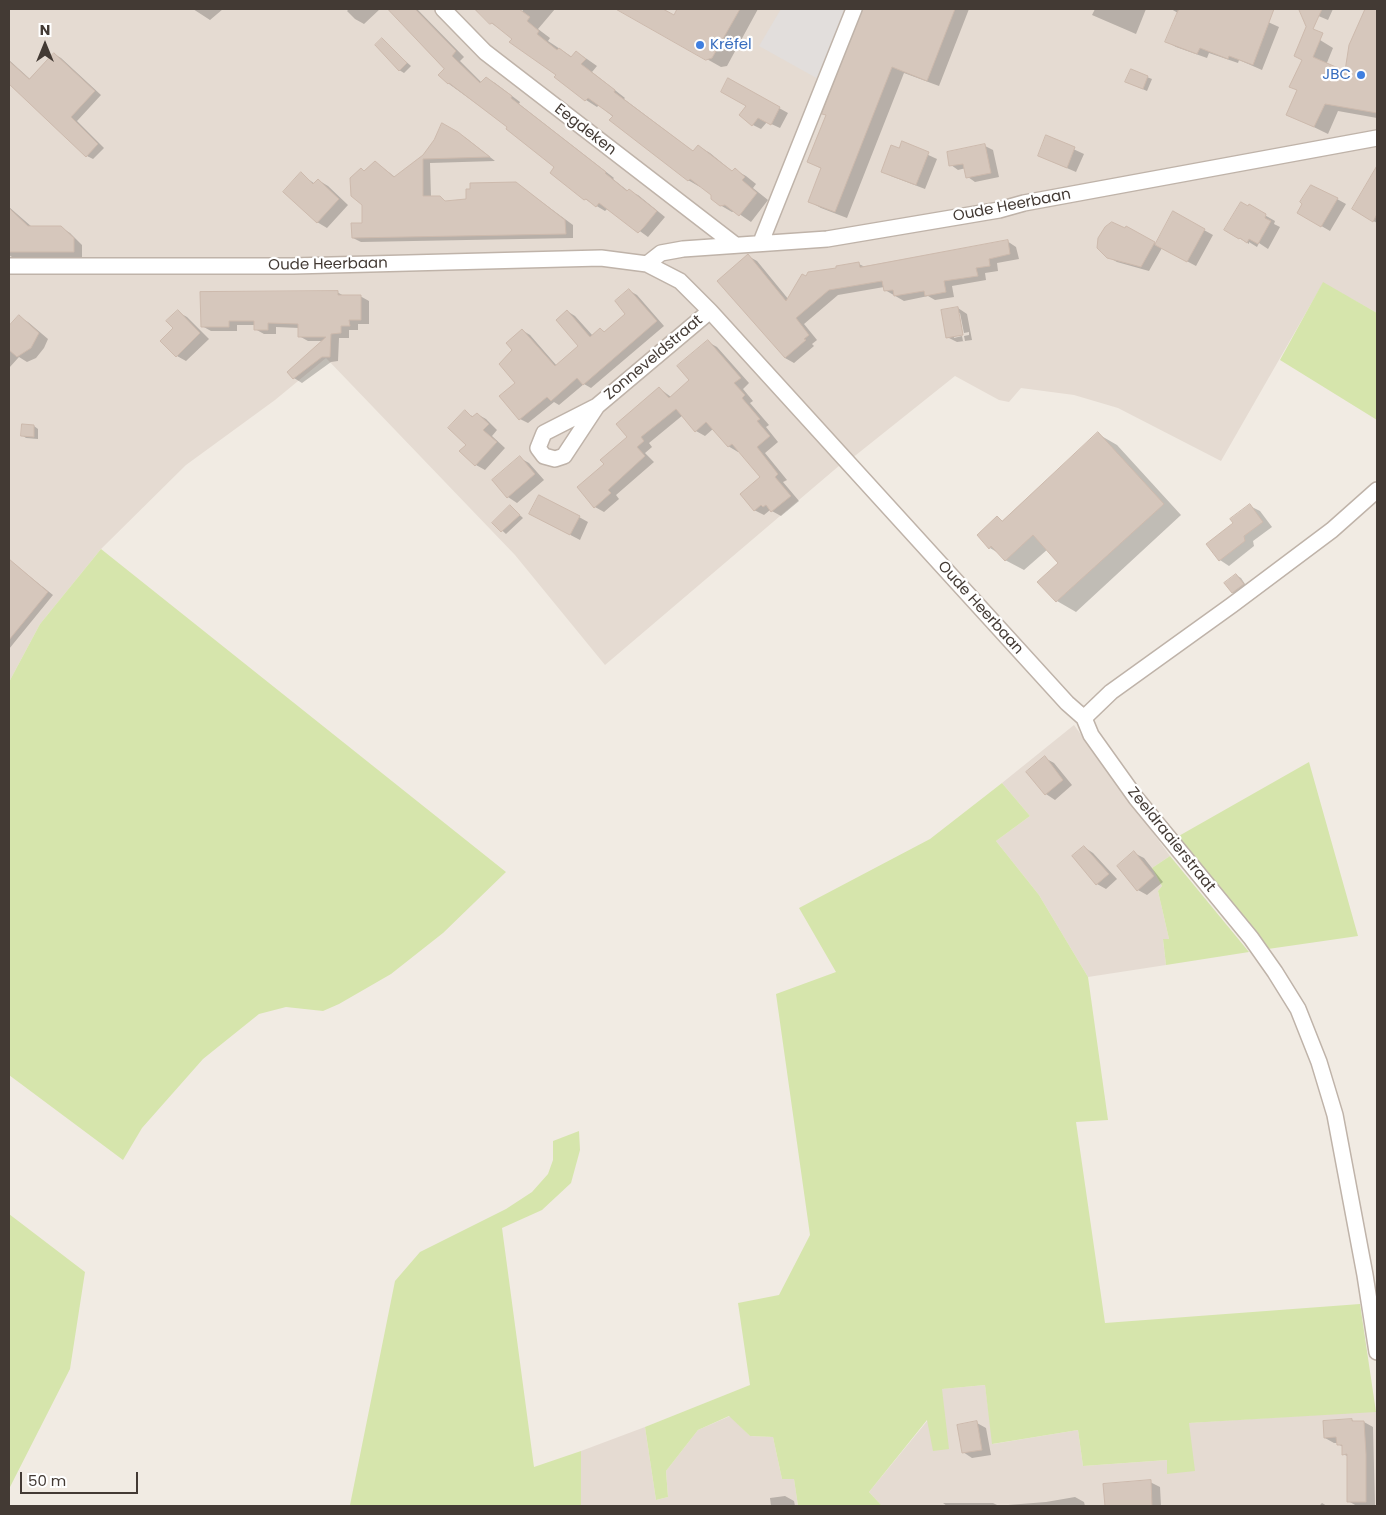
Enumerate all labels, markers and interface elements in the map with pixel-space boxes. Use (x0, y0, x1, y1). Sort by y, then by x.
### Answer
north arrow (20, 20, 70, 70)
text: N (40, 20, 50, 40)
place label: Krëfel (710, 36, 752, 54)
marker: Krëfel (694, 39, 706, 51)
place label: JBC (1322, 66, 1351, 84)
marker: JBC (1355, 69, 1367, 81)
street label: Eegdeken (551, 100, 619, 160)
street label: Oude Heerbaan (952, 186, 1072, 226)
street label: Oude Heerbaan (268, 255, 388, 275)
street label: Zonneveldstraat (601, 312, 707, 404)
street label: Oude Heerbaan (933, 558, 1027, 658)
street label: Zeeldraaierstraat (1123, 784, 1219, 896)
scale bar (22, 1462, 140, 1494)
text: 50 m (28, 1470, 66, 1491)

